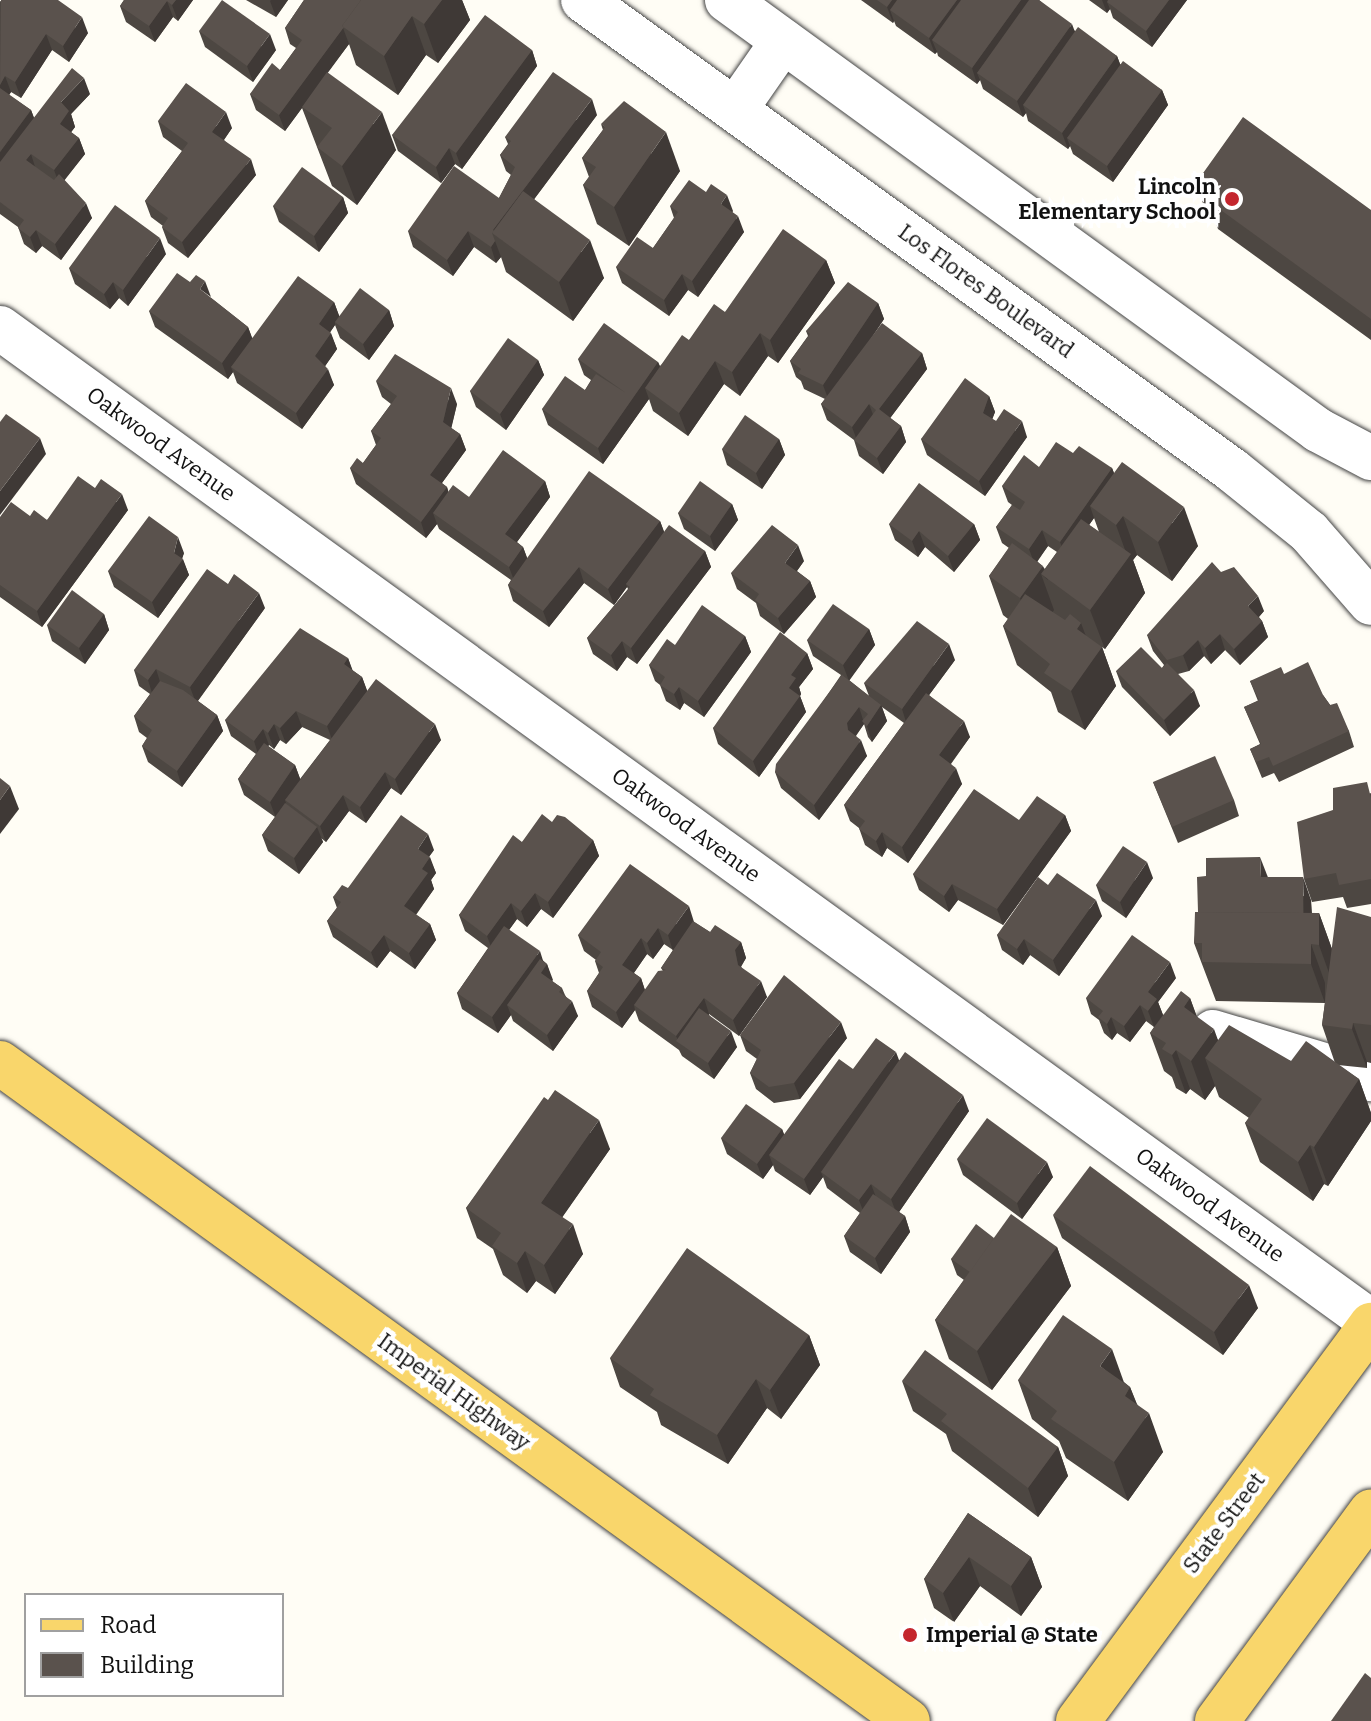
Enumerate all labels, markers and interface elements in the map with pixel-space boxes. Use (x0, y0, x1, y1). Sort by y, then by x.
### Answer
place label: Lincoln Elementary School (1018, 173, 1216, 224)
marker: Lincoln Elementary School (1223, 190, 1241, 208)
street label: Los Flores Boulevard (893, 219, 1079, 363)
street label: Oakwood Avenue (81, 381, 241, 507)
street label: Oakwood Avenue (606, 762, 766, 888)
street label: Oakwood Avenue (1130, 1142, 1290, 1268)
street label: Imperial Highway (373, 1328, 535, 1456)
street label: State Street (1178, 1468, 1270, 1578)
legend (24, 1593, 284, 1697)
text: Road (100, 1611, 156, 1639)
place label: Imperial @ State (926, 1622, 1098, 1648)
marker: Imperial @ State (901, 1626, 919, 1644)
text: Building (100, 1651, 194, 1679)

